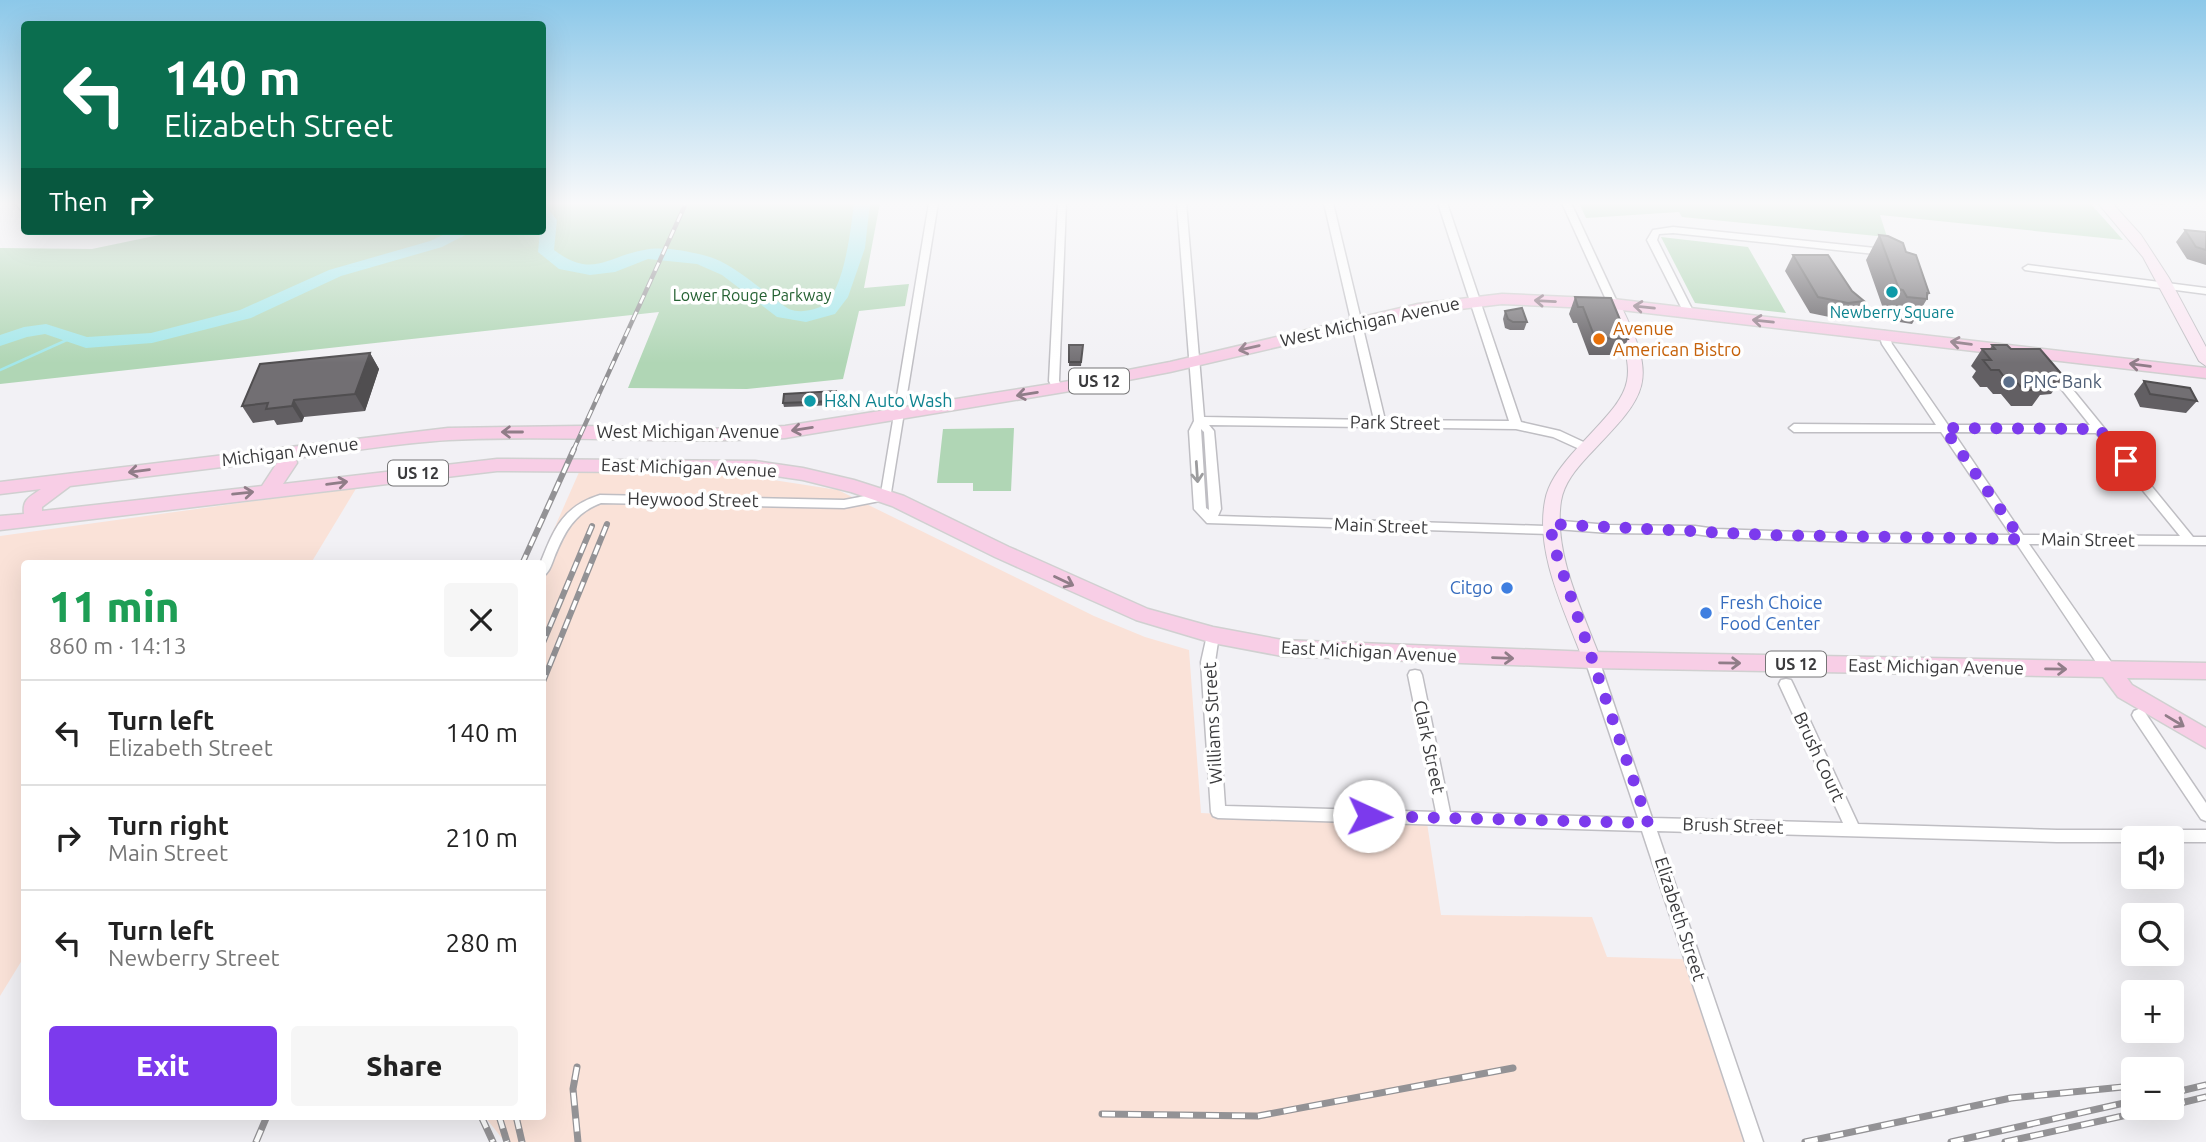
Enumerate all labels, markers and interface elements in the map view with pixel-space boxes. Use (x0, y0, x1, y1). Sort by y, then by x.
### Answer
icon: left (49, 49, 140, 140)
text: 140 m (164, 49, 301, 104)
text: Elizabeth Street (164, 107, 393, 143)
icon: right (122, 182, 160, 220)
text: Then (49, 187, 108, 216)
marker: Newberry Square (1884, 284, 1900, 300)
park label: Lower Rouge Parkway (673, 286, 832, 304)
street label: West Michigan Avenue (1278, 292, 1461, 350)
one-way arrow (1534, 294, 1557, 307)
one-way arrow (1633, 301, 1656, 314)
place label: Newberry Square (1830, 303, 1954, 321)
one-way arrow (1752, 314, 1775, 327)
place label: Avenue American Bistro (1613, 318, 1741, 359)
marker: Avenue American Bistro (1591, 331, 1607, 347)
one-way arrow (1950, 337, 1973, 350)
one-way arrow (1238, 342, 1261, 355)
one-way arrow (2129, 358, 2152, 371)
road number: US 12 (1069, 368, 1129, 394)
place label: PNC Bank (2023, 371, 2102, 391)
marker: PNC Bank (2001, 374, 2017, 390)
one-way arrow (1016, 387, 1038, 400)
place label: H&N Auto Wash (824, 390, 953, 410)
marker: H&N Auto Wash (802, 393, 818, 409)
street label: Park Street (1350, 411, 1440, 433)
street label: West Michigan Avenue (596, 421, 780, 441)
one-way arrow (791, 423, 814, 436)
one-way arrow (501, 425, 524, 439)
pin (2096, 431, 2156, 491)
street label: Michigan Avenue (220, 433, 359, 469)
icon: arrive (2107, 442, 2145, 480)
street label: East Michigan Avenue (601, 454, 777, 480)
road number: US 12 (388, 460, 448, 486)
one-way arrow (1191, 460, 1204, 483)
one-way arrow (128, 464, 151, 477)
one-way arrow (325, 476, 348, 489)
one-way arrow (231, 487, 254, 500)
street label: Heywood Street (627, 488, 759, 510)
street label: Main Street (1334, 513, 1428, 537)
street label: Main Street (2041, 528, 2135, 550)
one-way arrow (1053, 574, 1074, 588)
place label: Citgo (1450, 577, 1493, 597)
marker: Citgo (1499, 580, 1515, 596)
text: 11 min (49, 583, 180, 630)
button: close (444, 583, 518, 657)
place label: Fresh Choice Food Center (1720, 592, 1823, 633)
marker: Fresh Choice Food Center (1698, 605, 1714, 621)
text: 860 m · 14:13 (49, 633, 187, 658)
street label: East Michigan Avenue (1281, 636, 1457, 666)
one-way arrow (1491, 651, 1514, 665)
road number: US 12 (1766, 652, 1826, 677)
street label: East Michigan Avenue (1848, 654, 2024, 678)
one-way arrow (1719, 656, 1742, 670)
street label: Williams Street (1199, 662, 1225, 785)
one-way arrow (2044, 663, 2067, 676)
street label: Clark Street (1410, 698, 1450, 795)
text: Turn left (108, 706, 214, 735)
street label: Brush Court (1790, 709, 1849, 805)
icon: left (49, 714, 87, 752)
one-way arrow (2165, 714, 2185, 728)
text: 140 m (446, 718, 518, 747)
text: Elizabeth Street (108, 735, 273, 760)
position arrow (1332, 779, 1406, 853)
text: Turn right (108, 811, 229, 840)
street label: Brush Street (1682, 813, 1784, 837)
icon: right (49, 819, 87, 857)
text: 210 m (446, 823, 518, 852)
map controls (2121, 826, 2184, 1120)
button: sound (2121, 826, 2184, 889)
text: Main Street (108, 840, 228, 865)
street label: Elizabeth Street (1652, 854, 1710, 983)
button: search (2121, 903, 2184, 966)
text: Turn left (108, 916, 214, 945)
icon: left (49, 924, 87, 962)
text: 280 m (446, 928, 518, 957)
text: Newberry Street (108, 945, 280, 970)
button: + (2121, 980, 2184, 1043)
button: Exit (49, 1026, 277, 1106)
button: Share (291, 1026, 518, 1106)
button: − (2121, 1057, 2184, 1120)

